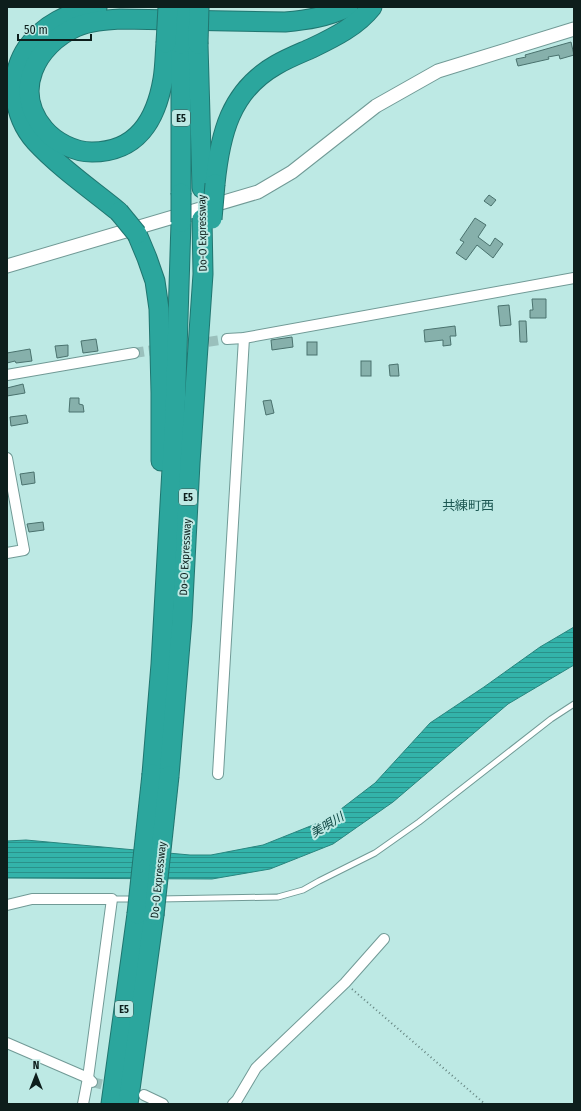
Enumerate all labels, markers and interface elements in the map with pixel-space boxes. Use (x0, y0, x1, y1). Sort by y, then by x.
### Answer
scale bar (18, 16, 91, 42)
text: 50 m (24, 23, 48, 37)
road number: E5 (172, 110, 190, 126)
street label: Do-O Expressway (195, 194, 210, 272)
road number: E5 (179, 489, 197, 505)
district label: 共練町西 (442, 498, 494, 513)
street label: Do-O Expressway (177, 518, 194, 596)
water label: 美唄川 (308, 809, 348, 840)
street label: Do-O Expressway (148, 841, 169, 919)
road number: E5 (115, 1001, 133, 1017)
north arrow (16, 1055, 56, 1095)
text: N (33, 1059, 39, 1072)

